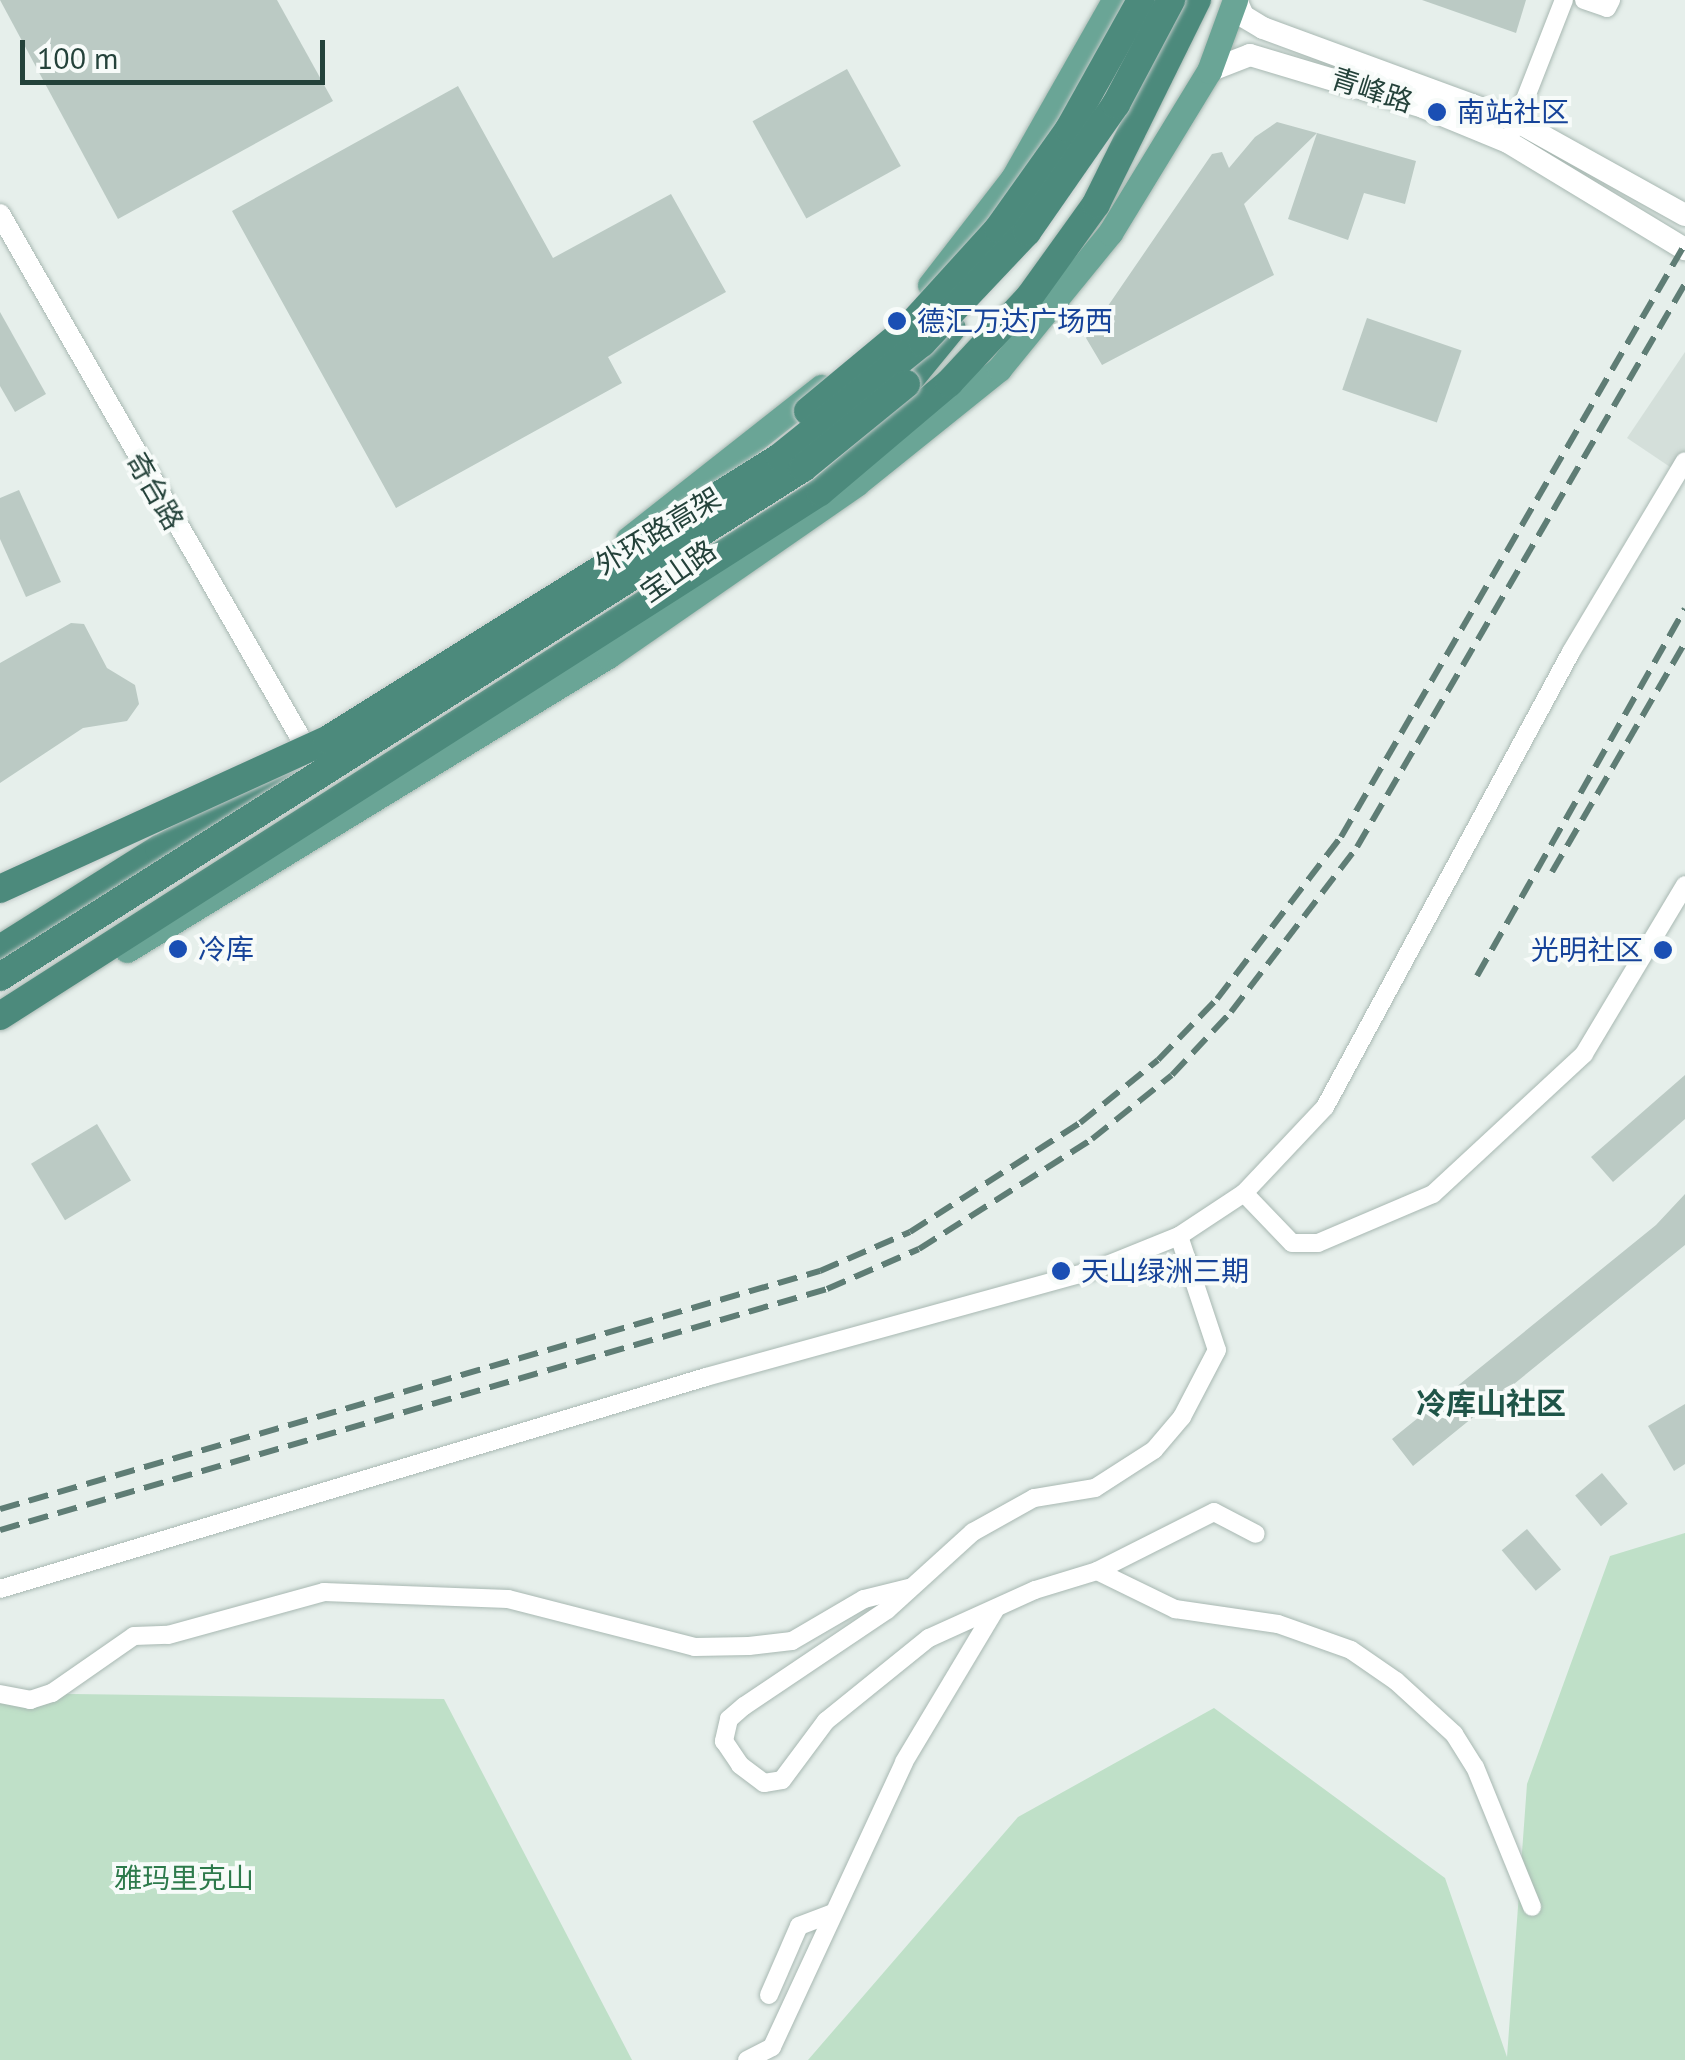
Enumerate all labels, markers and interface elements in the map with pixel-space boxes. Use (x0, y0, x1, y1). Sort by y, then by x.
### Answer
scale bar (25, 20, 330, 82)
text: 100 m (37, 38, 118, 77)
street label: 青峰路 (1327, 61, 1417, 119)
place label: 南站社区 (1457, 95, 1569, 129)
marker: 南站社区 (1426, 101, 1448, 123)
place label: 德汇万达广场西 (917, 304, 1113, 338)
marker: 德汇万达广场西 (886, 310, 908, 332)
street label: 奇台路 (119, 446, 191, 536)
street label: 外环路高架 (589, 481, 727, 581)
street label: 宝山路 (634, 533, 722, 609)
place label: 冷库 (198, 932, 254, 966)
place label: 光明社区 (1531, 933, 1643, 967)
marker: 冷库 (167, 938, 189, 960)
marker: 光明社区 (1652, 939, 1674, 961)
place label: 天山绿洲三期 (1081, 1254, 1249, 1288)
marker: 天山绿洲三期 (1050, 1260, 1072, 1282)
district label: 冷库山社区 (1416, 1385, 1566, 1421)
park label: 雅玛里克山 (114, 1861, 254, 1895)

